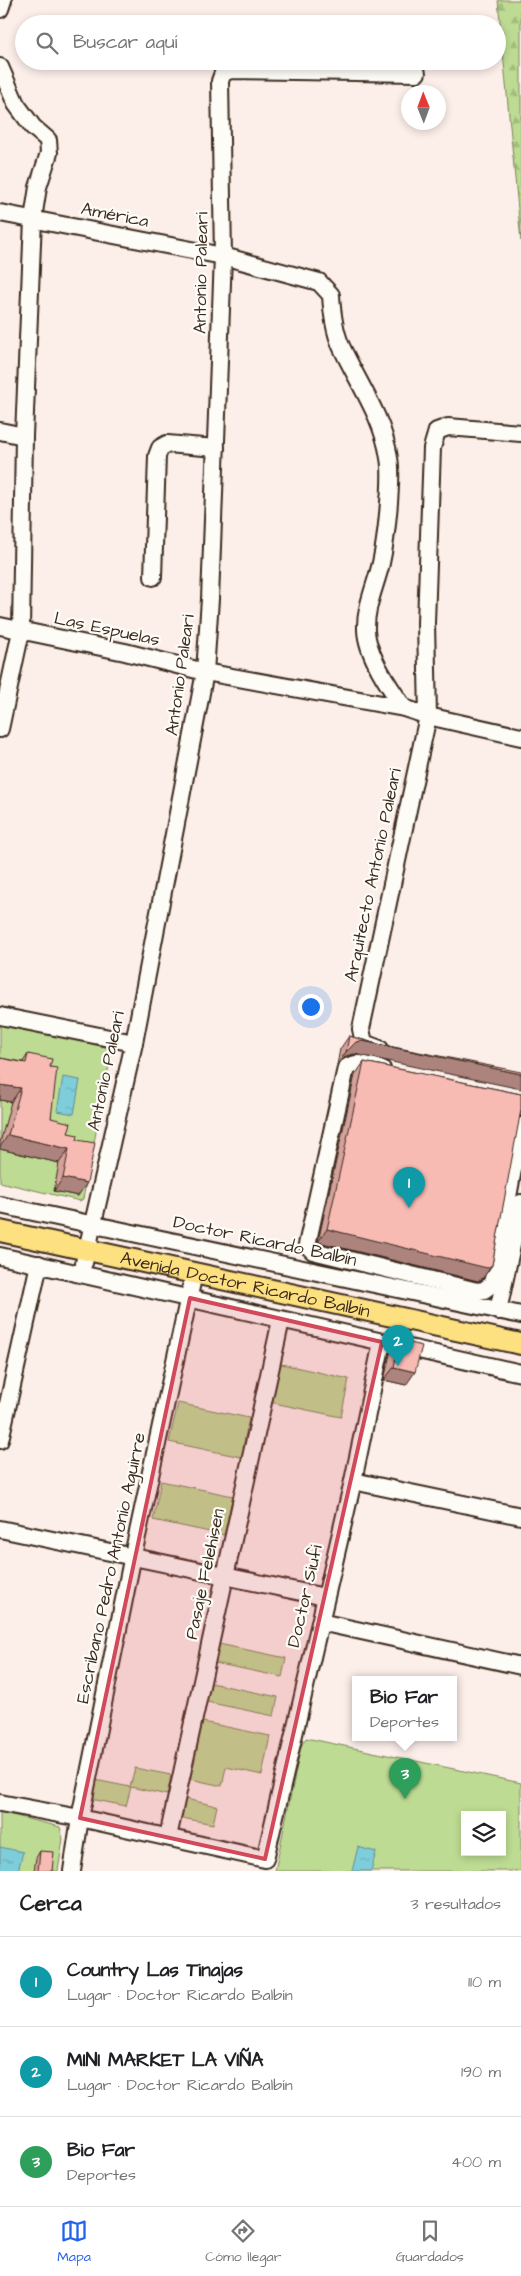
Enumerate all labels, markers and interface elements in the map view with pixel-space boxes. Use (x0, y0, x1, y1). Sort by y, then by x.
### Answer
search box (15, 15, 506, 70)
icon: search (33, 29, 61, 57)
text: Buscar aquí (73, 29, 177, 56)
north arrow (401, 85, 446, 130)
street label: América (79, 196, 151, 234)
street label: Antonio Paleari (187, 212, 215, 334)
street label: Las Espuelas (52, 606, 162, 652)
street label: Antonio Paleari (159, 613, 201, 737)
street label: Arquitecto Antonio Paleari (338, 766, 408, 984)
your location (298, 994, 324, 1020)
street label: Antonio Paleari (81, 1008, 131, 1133)
pin: 1 (393, 1167, 425, 1208)
street label: Doctor Ricardo Balbín (171, 1209, 359, 1273)
street label: Avenida Doctor Ricardo Balbín (118, 1245, 373, 1323)
pin: 2 (382, 1325, 414, 1366)
street label: Escribano Pedro Antonio Aguirre (70, 1430, 153, 1706)
street label: Pasaje Felehisen (179, 1506, 231, 1642)
street label: Doctor Siufi (281, 1542, 329, 1650)
popup (352, 1676, 457, 1741)
text: Bio Far (370, 1684, 438, 1711)
text: Deportes (370, 1711, 439, 1733)
pin: 3 (389, 1758, 421, 1799)
map controls (461, 1811, 506, 1856)
button: layers (461, 1811, 506, 1856)
text: Cerca (20, 1889, 82, 1918)
text: 3 resultados (410, 1893, 501, 1915)
text: Country Las Tinajas (67, 1957, 243, 1984)
text: 1 (35, 1971, 37, 1993)
text: 110 m (468, 1971, 501, 1993)
text: Lugar · Doctor Ricardo Balbín (67, 1984, 293, 2006)
text: MINI MARKET LA VIÑA (67, 2047, 263, 2074)
text: 2 (31, 2061, 41, 2083)
text: 190 m (461, 2061, 501, 2083)
text: Lugar · Doctor Ricardo Balbín (67, 2074, 293, 2096)
text: Bio Far (67, 2137, 135, 2164)
text: 3 (32, 2151, 40, 2173)
text: 400 m (451, 2151, 501, 2173)
text: Deportes (67, 2164, 136, 2186)
tab: Mapa (57, 2217, 91, 2267)
tab: Cómo llegar (205, 2217, 281, 2267)
tab: Guardados (396, 2217, 464, 2267)

